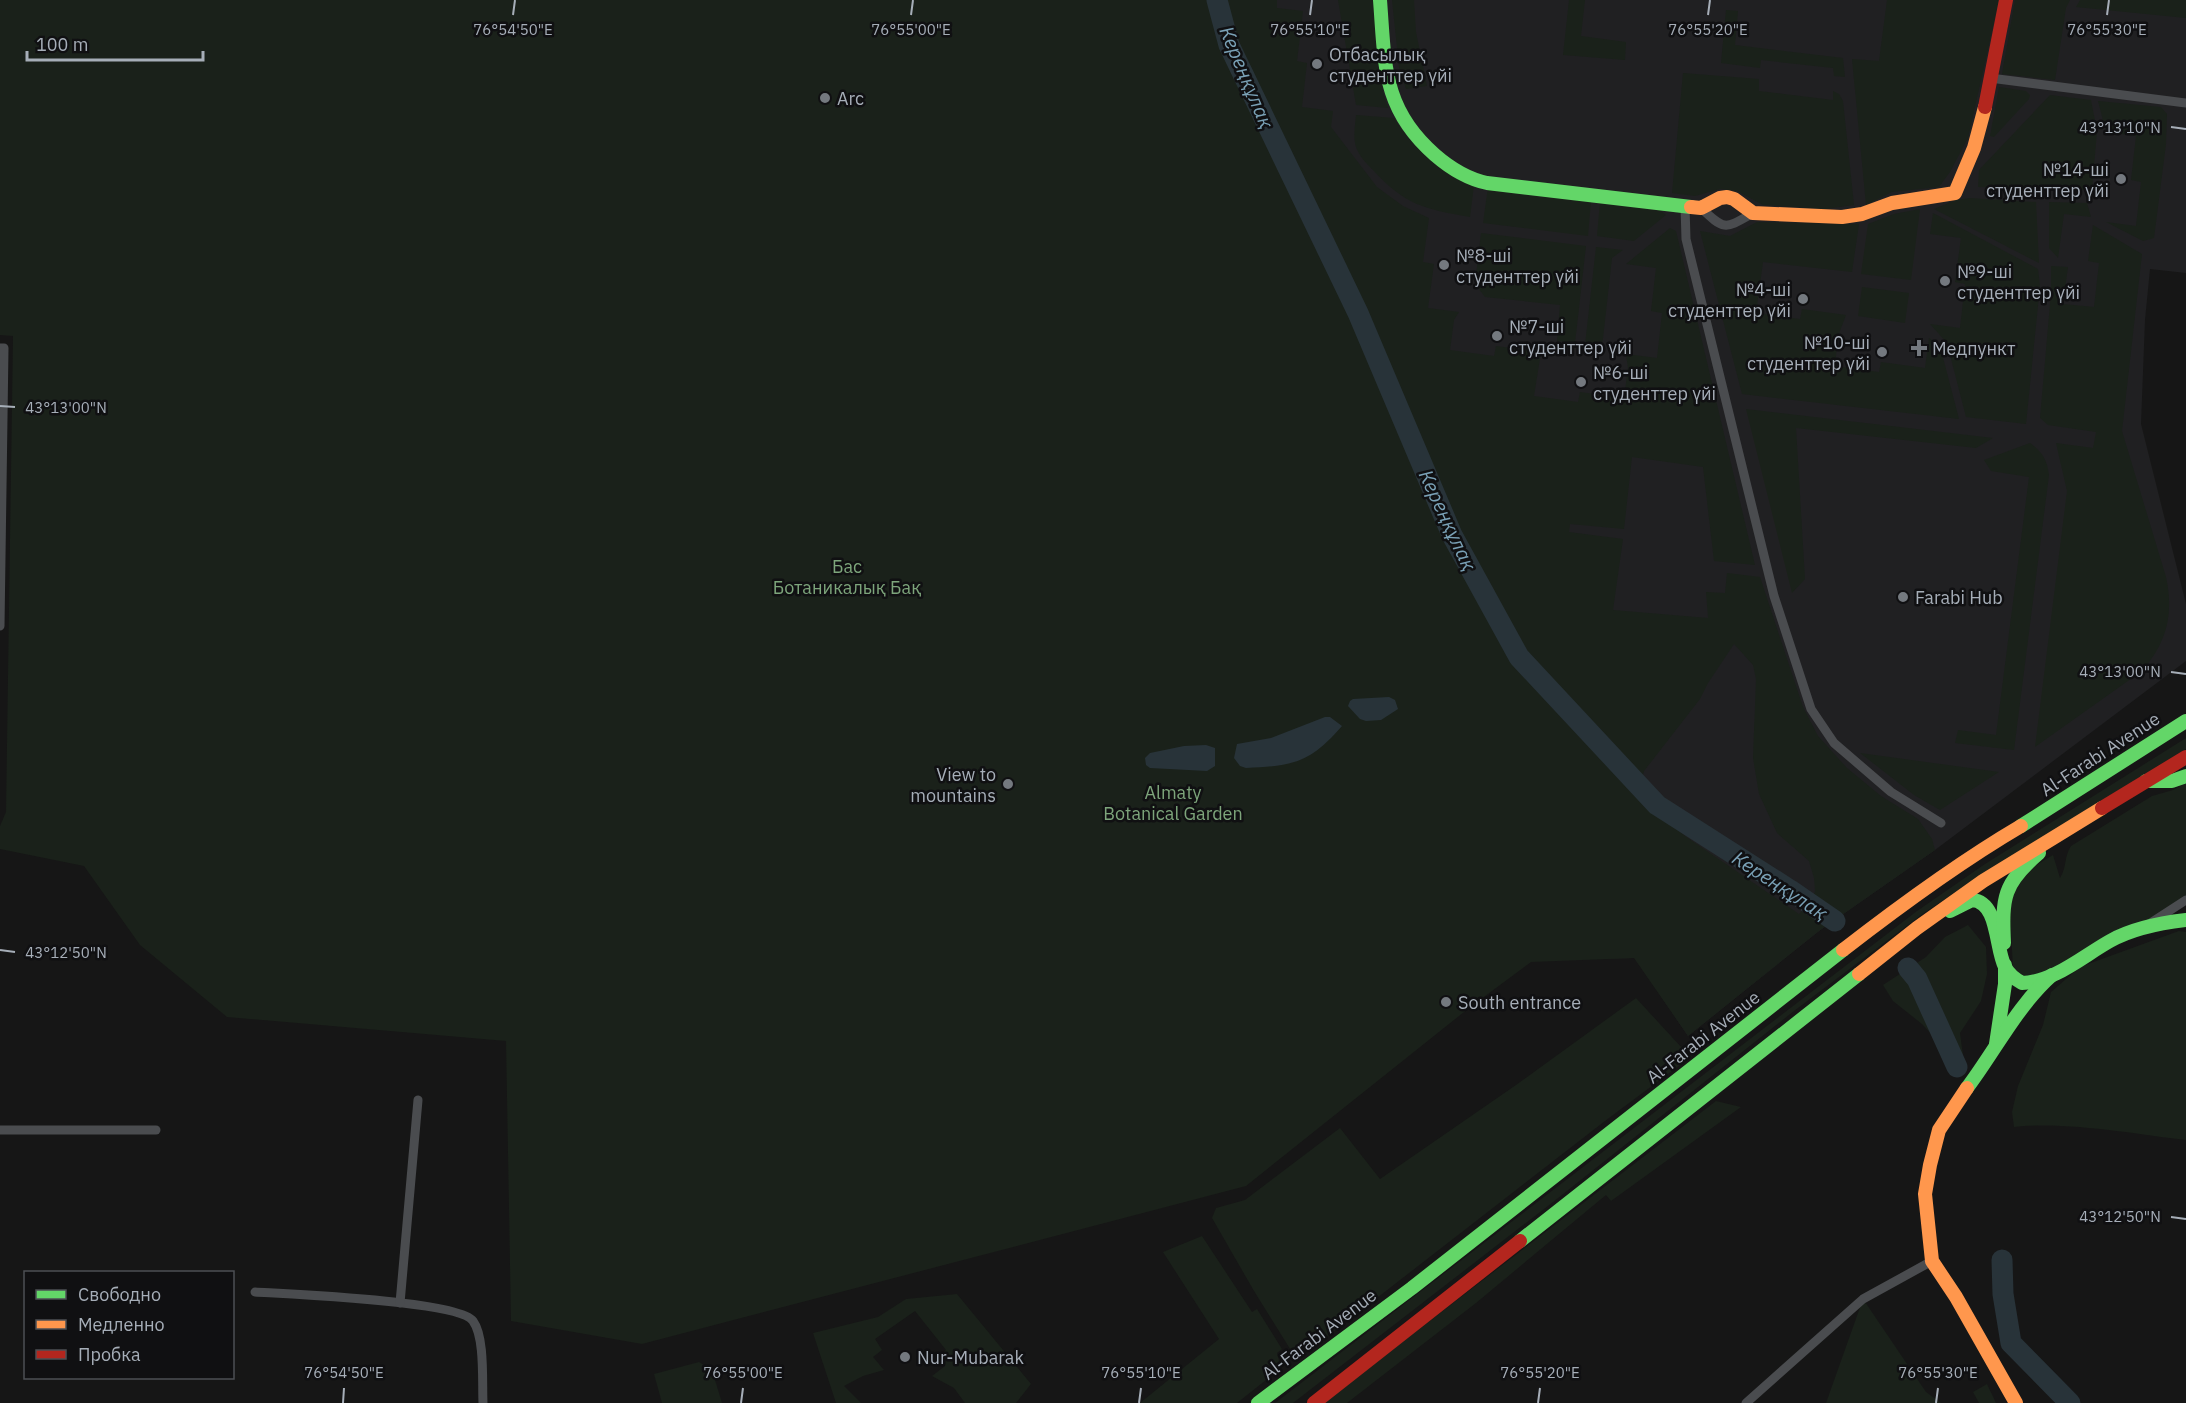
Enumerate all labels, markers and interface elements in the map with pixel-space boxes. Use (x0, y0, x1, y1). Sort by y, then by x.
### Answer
text: 76°54'50"E (473, 20, 553, 39)
text: 76°55'00"E (871, 20, 951, 39)
text: 76°55'10"E (1270, 20, 1350, 39)
text: 76°55'20"E (1668, 20, 1748, 39)
text: 76°55'30"E (2067, 20, 2147, 39)
water label: Кереңқұлақ (1213, 22, 1281, 132)
scale bar (27, 24, 202, 62)
text: 100 m (36, 33, 88, 56)
place label: Отбасылық студенттер үйі (1329, 43, 1452, 87)
marker: Отбасылық студенттер үйі (1310, 57, 1324, 71)
place label: Arc (837, 87, 864, 110)
marker: Arc (818, 91, 832, 105)
text: 43°13'10"N (2079, 118, 2161, 137)
place label: №14-ші студенттер үйі (1986, 158, 2109, 202)
marker: №14-ші студенттер үйі (2114, 172, 2128, 186)
place label: №8-ші студенттер үйі (1456, 244, 1579, 288)
marker: №8-ші студенттер үйі (1437, 258, 1451, 272)
place label: №9-ші студенттер үйі (1957, 260, 2080, 304)
marker: №9-ші студенттер үйі (1938, 274, 1952, 288)
place label: №4-ші студенттер үйі (1668, 278, 1791, 322)
marker: №4-ші студенттер үйі (1796, 292, 1810, 306)
place label: №7-ші студенттер үйі (1509, 315, 1632, 359)
marker: №7-ші студенттер үйі (1490, 329, 1504, 343)
place label: №10-ші студенттер үйі (1747, 331, 1870, 375)
place label: Медпункт (1932, 337, 2016, 360)
marker: Медпункт (1910, 339, 1928, 357)
marker: №10-ші студенттер үйі (1875, 345, 1889, 359)
place label: №6-ші студенттер үйі (1593, 361, 1716, 405)
marker: №6-ші студенттер үйі (1574, 375, 1588, 389)
text: 43°13'00"N (25, 398, 107, 417)
water label: Кереңқұлақ (1413, 465, 1483, 575)
park label: Бас Ботаникалық Бақ (773, 555, 921, 599)
place label: Farabi Hub (1915, 586, 2003, 609)
marker: Farabi Hub (1896, 590, 1910, 604)
text: 43°13'00"N (2079, 662, 2161, 681)
street label: Al-Farabi Avenue (2036, 707, 2164, 801)
place label: View to mountains (910, 763, 996, 807)
marker: View to mountains (1001, 777, 1015, 791)
park label: Almaty Botanical Garden (1103, 781, 1243, 825)
water label: Кереңқұлақ (1727, 844, 1833, 926)
text: 43°12'50"N (25, 943, 107, 962)
street label: Al-Farabi Avenue (1642, 985, 1764, 1088)
place label: South entrance (1458, 991, 1581, 1014)
marker: South entrance (1439, 995, 1453, 1009)
text: 43°12'50"N (2079, 1207, 2161, 1226)
legend (24, 1271, 234, 1379)
text: Свободно (78, 1283, 161, 1306)
street label: Al-Farabi Avenue (1257, 1283, 1381, 1385)
text: Медленно (78, 1313, 165, 1336)
text: Пробка (78, 1343, 141, 1366)
place label: Nur-Mubarak (917, 1346, 1024, 1369)
marker: Nur-Mubarak (898, 1350, 912, 1364)
text: 76°54'50"E (304, 1363, 384, 1382)
text: 76°55'00"E (703, 1363, 783, 1382)
text: 76°55'10"E (1101, 1363, 1181, 1382)
text: 76°55'20"E (1500, 1363, 1580, 1382)
text: 76°55'30"E (1898, 1363, 1978, 1382)

